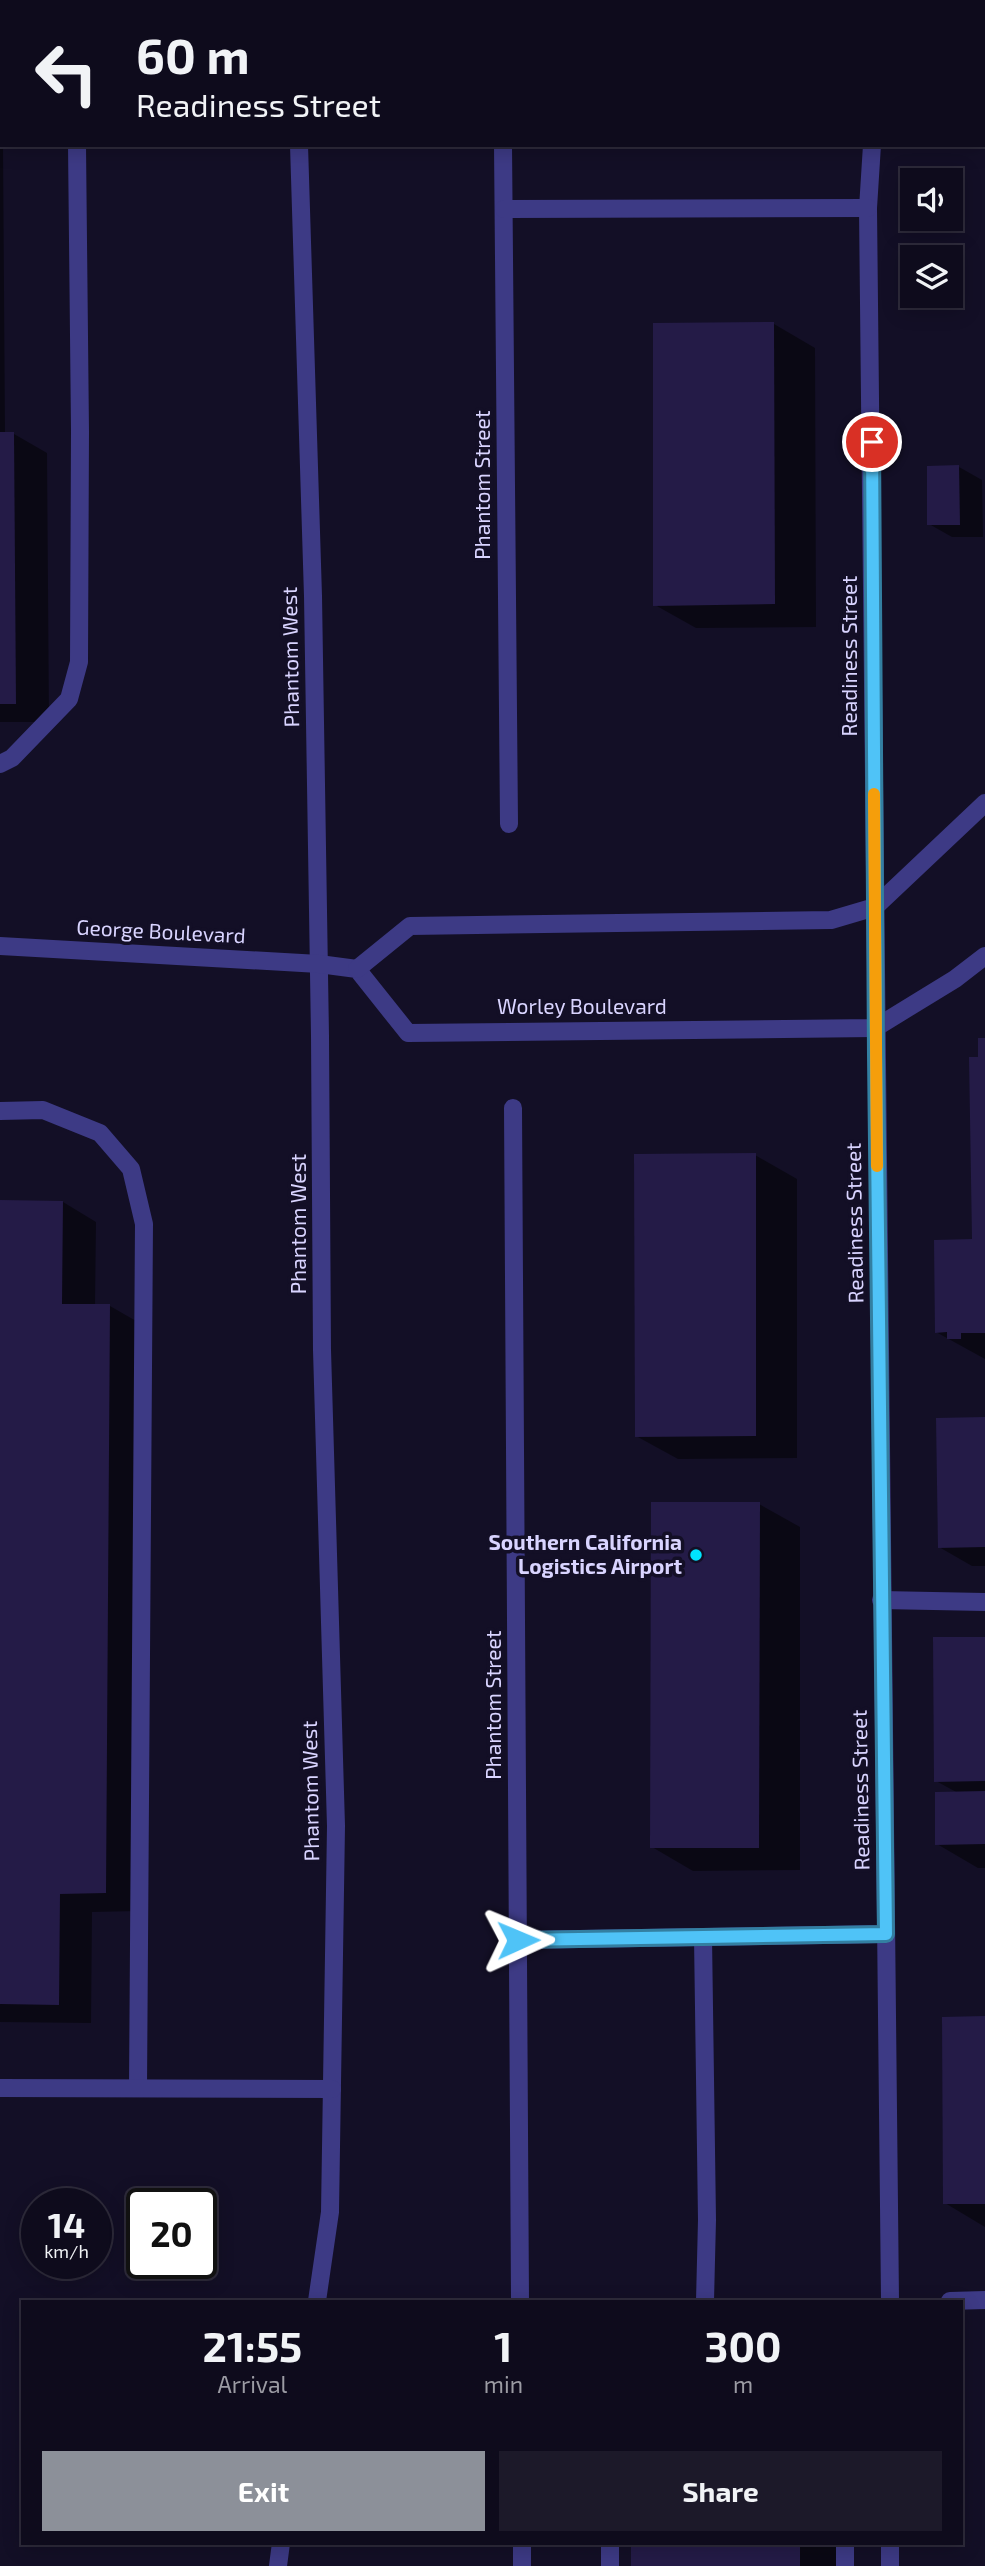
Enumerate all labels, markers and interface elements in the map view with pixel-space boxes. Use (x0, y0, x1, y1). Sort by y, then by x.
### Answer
text: 60 m (136, 25, 250, 84)
icon: left (21, 28, 112, 119)
text: Readiness Street (136, 85, 381, 123)
map controls (900, 168, 963, 308)
button: sound (900, 168, 963, 231)
button: layers (900, 245, 963, 308)
street label: Phantom Street (469, 410, 494, 560)
pin (842, 412, 902, 472)
icon: arrive (853, 423, 891, 461)
street label: Readiness Street (836, 576, 861, 736)
street label: Phantom West (276, 587, 303, 728)
street label: George Boulevard (76, 914, 246, 947)
street label: Worley Boulevard (497, 993, 667, 1018)
street label: Readiness Street (840, 1142, 867, 1304)
street label: Phantom West (285, 1154, 310, 1294)
place label: Southern California Logistics Airport (489, 1529, 682, 1578)
marker: Southern California Logistics Airport (688, 1547, 704, 1563)
street label: Phantom Street (480, 1630, 505, 1780)
street label: Readiness Street (846, 1709, 873, 1871)
street label: Phantom West (296, 1721, 323, 1862)
position arrow (481, 1903, 555, 1977)
speed limit sign: 20 (126, 2188, 217, 2279)
text: 14 (48, 2203, 85, 2245)
text: km/h (44, 2240, 89, 2262)
text: 21:55 (203, 2320, 302, 2370)
text: 1 (494, 2320, 513, 2370)
text: 300 (705, 2320, 781, 2370)
text: Arrival (217, 2370, 287, 2398)
text: min (484, 2370, 523, 2398)
text: m (733, 2370, 753, 2398)
button: Exit (42, 2451, 485, 2531)
button: Share (499, 2451, 942, 2531)

